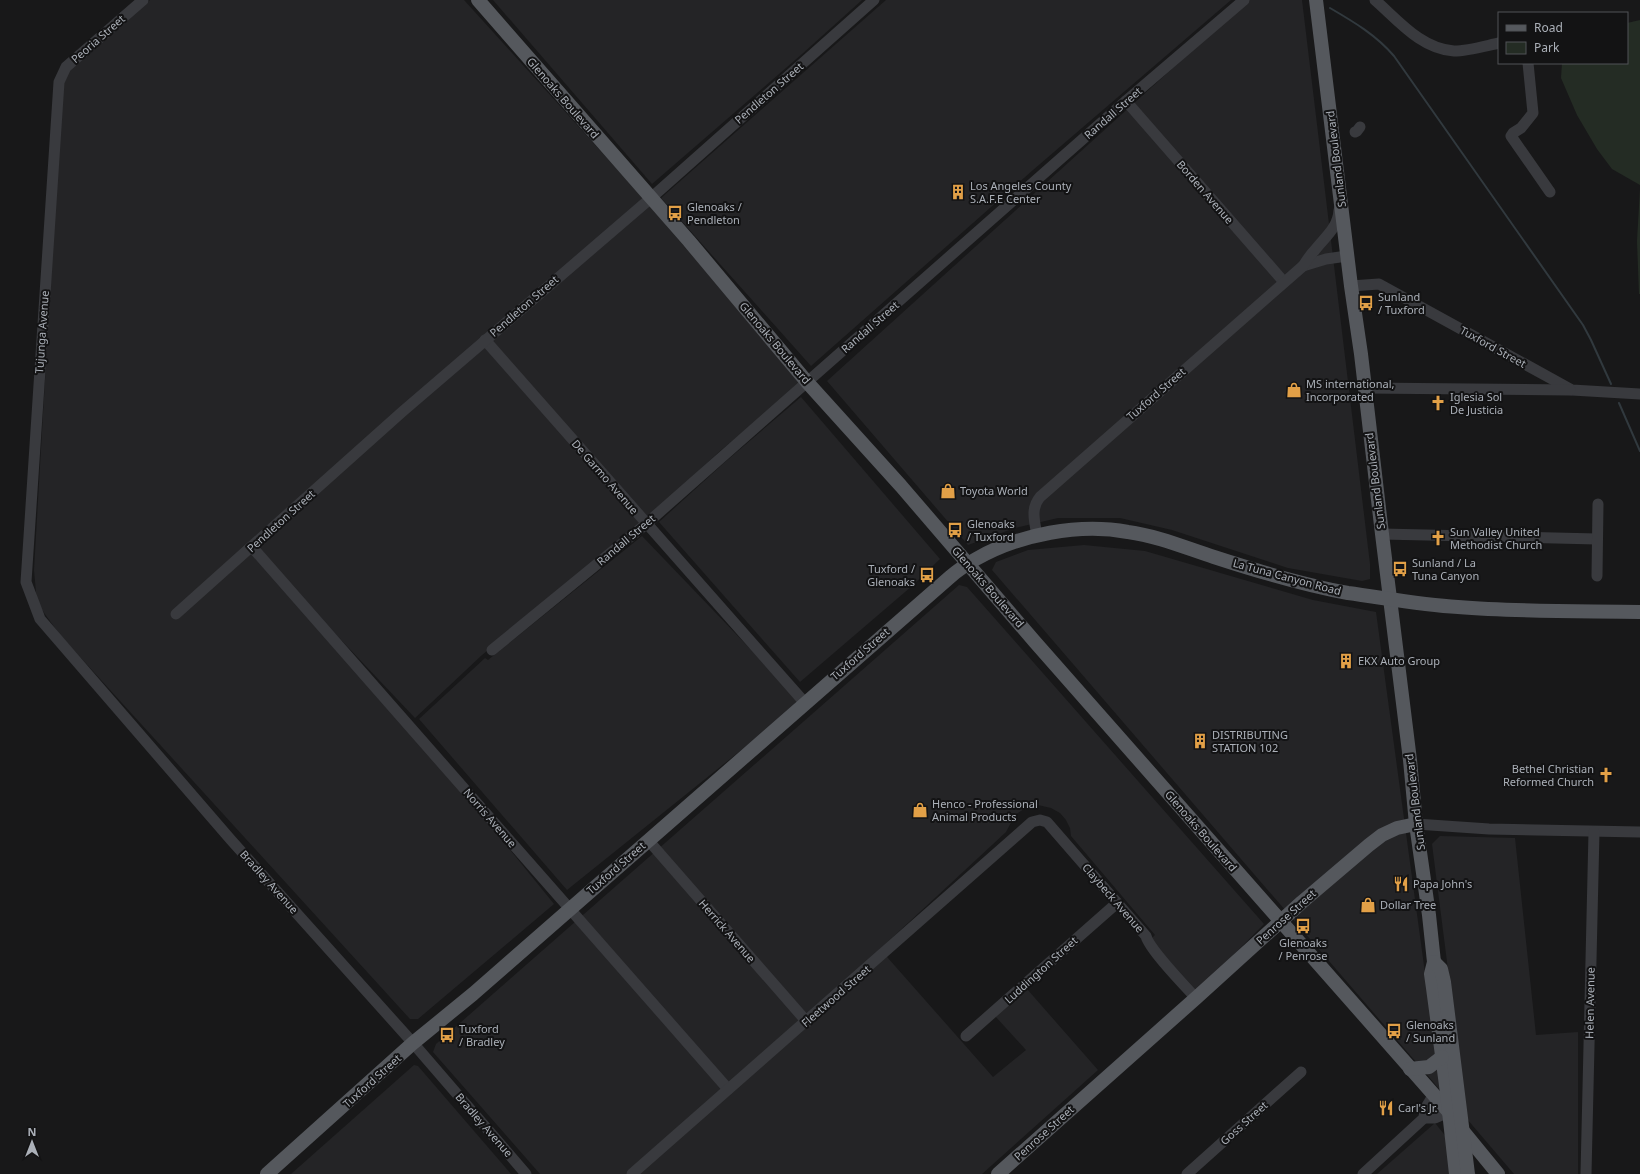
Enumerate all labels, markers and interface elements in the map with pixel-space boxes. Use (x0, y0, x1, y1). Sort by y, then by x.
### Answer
street label: Peoria Street (68, 11, 128, 66)
legend (1498, 12, 1628, 64)
text: Road (1534, 19, 1563, 36)
text: Park (1534, 39, 1560, 56)
street label: Glenoaks Boulevard (524, 54, 603, 141)
street label: Pendleton Street (731, 59, 806, 127)
street label: Randall Street (1081, 83, 1145, 142)
street label: Sunland Boulevard (1322, 110, 1349, 208)
street label: Borden Avenue (1174, 157, 1237, 227)
place label: Los Angeles County S.A.F.E Center (970, 178, 1072, 206)
building icon: Los Angeles County S.A.F.E Center (949, 183, 967, 201)
place label: Glenoaks / Pendleton (687, 199, 742, 227)
bus stop icon: Glenoaks / Pendleton (666, 204, 684, 222)
street label: Pendleton Street (486, 272, 561, 340)
place label: Sunland / Tuxford (1378, 289, 1425, 317)
street label: Tujunga Avenue (31, 290, 52, 374)
bus stop icon: Sunland / Tuxford (1357, 294, 1375, 312)
street label: Randall Street (838, 297, 902, 356)
street label: Glenoaks Boulevard (737, 298, 814, 387)
street label: Tuxford Street (1458, 322, 1529, 371)
street label: Tuxford Street (1123, 364, 1188, 423)
place label: MS international, Incorporated (1306, 376, 1394, 404)
shop icon: MS international, Incorporated (1285, 381, 1303, 399)
place label: Iglesia Sol De Justicia (1450, 389, 1503, 417)
church icon: Iglesia Sol De Justicia (1429, 394, 1447, 412)
street label: Sunland Boulevard (1361, 432, 1388, 530)
street label: De Garmo Avenue (569, 436, 642, 517)
shop icon: Toyota World (939, 482, 957, 500)
place label: Toyota World (960, 483, 1028, 498)
street label: Pendleton Street (244, 486, 318, 555)
street label: Randall Street (593, 511, 658, 569)
place label: Glenoaks / Tuxford (967, 516, 1015, 544)
bus stop icon: Glenoaks / Tuxford (946, 521, 964, 539)
place label: Sun Valley United Methodist Church (1450, 524, 1542, 552)
church icon: Sun Valley United Methodist Church (1429, 529, 1447, 547)
street label: Glenoaks Boulevard (949, 543, 1028, 630)
street label: La Tuna Canyon Road (1231, 555, 1343, 598)
place label: Sunland / La Tuna Canyon (1412, 555, 1479, 583)
bus stop icon: Sunland / La Tuna Canyon (1391, 560, 1409, 578)
place label: Tuxford / Glenoaks (867, 561, 915, 589)
bus stop icon: Tuxford / Glenoaks (918, 566, 936, 584)
street label: Tuxford Street (827, 624, 892, 683)
building icon: EKX Auto Group (1337, 652, 1355, 670)
place label: EKX Auto Group (1358, 653, 1440, 668)
place label: DISTRIBUTING STATION 102 (1212, 727, 1288, 755)
building icon: DISTRIBUTING STATION 102 (1191, 732, 1209, 750)
street label: Sunland Boulevard (1401, 753, 1428, 851)
place label: Bethel Christian Reformed Church (1503, 761, 1594, 789)
church icon: Bethel Christian Reformed Church (1597, 766, 1615, 784)
street label: Norris Avenue (461, 785, 520, 850)
street label: Glenoaks Boulevard (1162, 787, 1241, 874)
place label: Henco - Professional Animal Products (932, 796, 1038, 824)
shop icon: Henco - Professional Animal Products (911, 801, 929, 819)
street label: Tuxford Street (583, 838, 648, 897)
street label: Bradley Avenue (237, 847, 302, 917)
street label: Claybeck Avenue (1079, 860, 1148, 935)
restaurant icon: Papa John's (1392, 875, 1410, 893)
place label: Papa John's (1413, 876, 1472, 891)
street label: Penrose Street (1253, 886, 1319, 948)
street label: Herrick Avenue (696, 896, 759, 965)
shop icon: Dollar Tree (1359, 896, 1377, 914)
place label: Dollar Tree (1380, 897, 1436, 912)
bus stop icon: Glenoaks / Penrose (1294, 917, 1312, 935)
street label: Luddington Street (1001, 933, 1080, 1006)
place label: Glenoaks / Penrose (1278, 935, 1328, 963)
street label: Fleetwood Street (798, 961, 874, 1030)
street label: Helen Avenue (1581, 967, 1598, 1039)
place label: Glenoaks / Sunland (1406, 1017, 1455, 1045)
place label: Tuxford / Bradley (459, 1021, 505, 1049)
bus stop icon: Glenoaks / Sunland (1385, 1022, 1403, 1040)
bus stop icon: Tuxford / Bradley (438, 1026, 456, 1044)
street label: Tuxford Street (339, 1051, 404, 1111)
street label: Bradley Avenue (452, 1089, 516, 1160)
street label: Goss Street (1217, 1097, 1271, 1148)
restaurant icon: Carl's Jr. (1377, 1099, 1395, 1117)
place label: Carl's Jr. (1398, 1100, 1438, 1115)
street label: Penrose Street (1011, 1102, 1077, 1164)
north arrow (12, 1122, 52, 1162)
text: N (28, 1124, 36, 1139)

